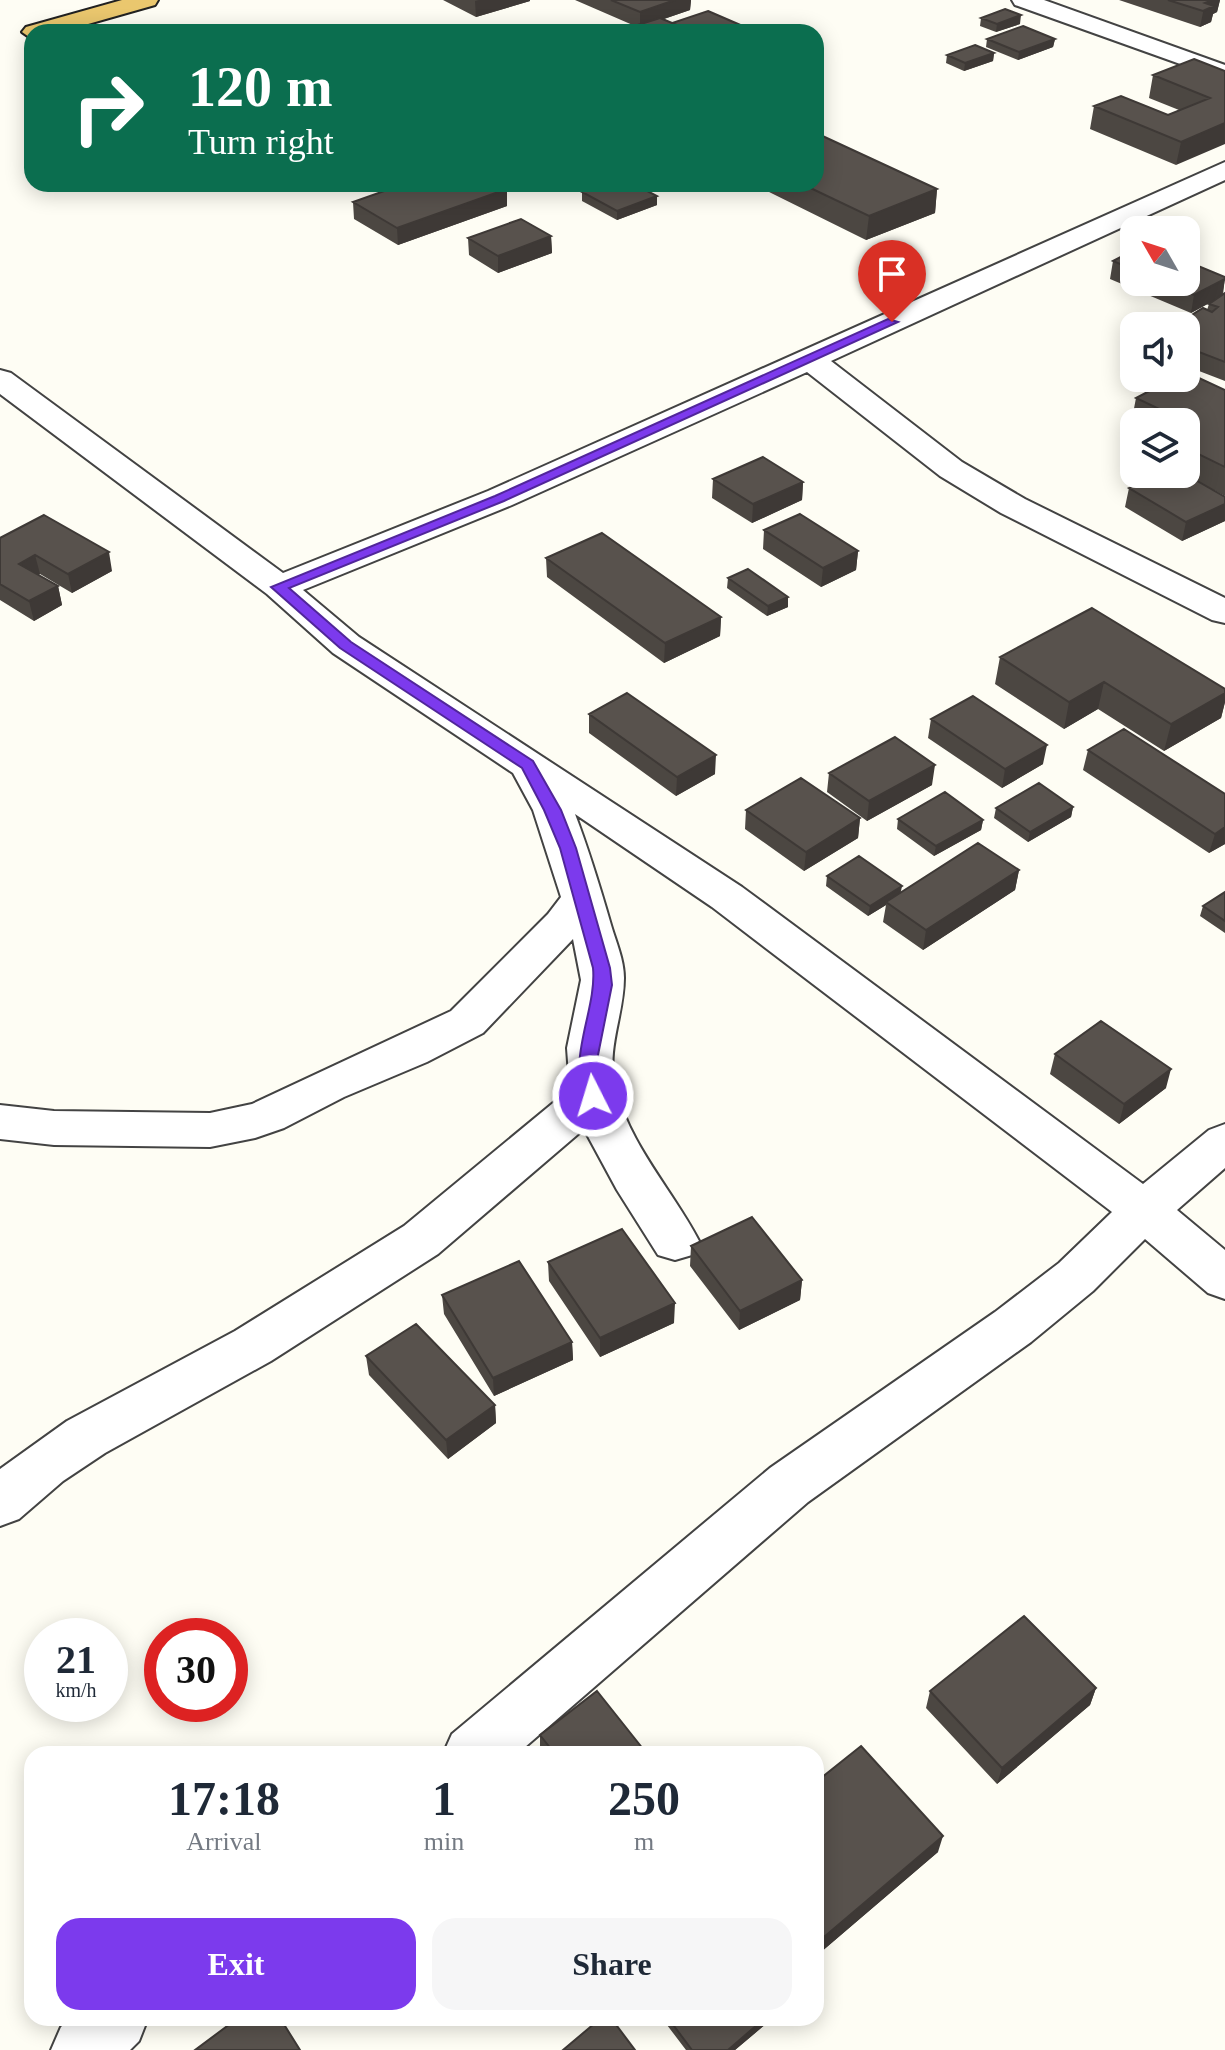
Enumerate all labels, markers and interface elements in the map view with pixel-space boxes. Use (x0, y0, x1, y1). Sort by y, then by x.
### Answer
icon: right (56, 56, 160, 160)
text: 120 m (188, 56, 333, 118)
text: Turn right (188, 122, 334, 162)
north arrow (1120, 216, 1200, 296)
map controls (1120, 216, 1200, 488)
pin (858, 240, 926, 322)
icon: arrive (870, 252, 914, 296)
button: sound (1120, 312, 1200, 392)
button: layers (1120, 408, 1200, 488)
position arrow (551, 1054, 635, 1138)
speed limit sign: 30 (144, 1618, 248, 1722)
text: 21 (56, 1637, 96, 1682)
text: km/h (55, 1679, 97, 1701)
text: 17:18 (168, 1772, 280, 1825)
text: 1 (432, 1772, 456, 1825)
text: 250 (608, 1772, 680, 1825)
text: Arrival (186, 1827, 261, 1856)
text: min (424, 1827, 464, 1856)
text: m (634, 1827, 654, 1856)
button: Exit (56, 1918, 416, 2010)
button: Share (432, 1918, 792, 2010)

